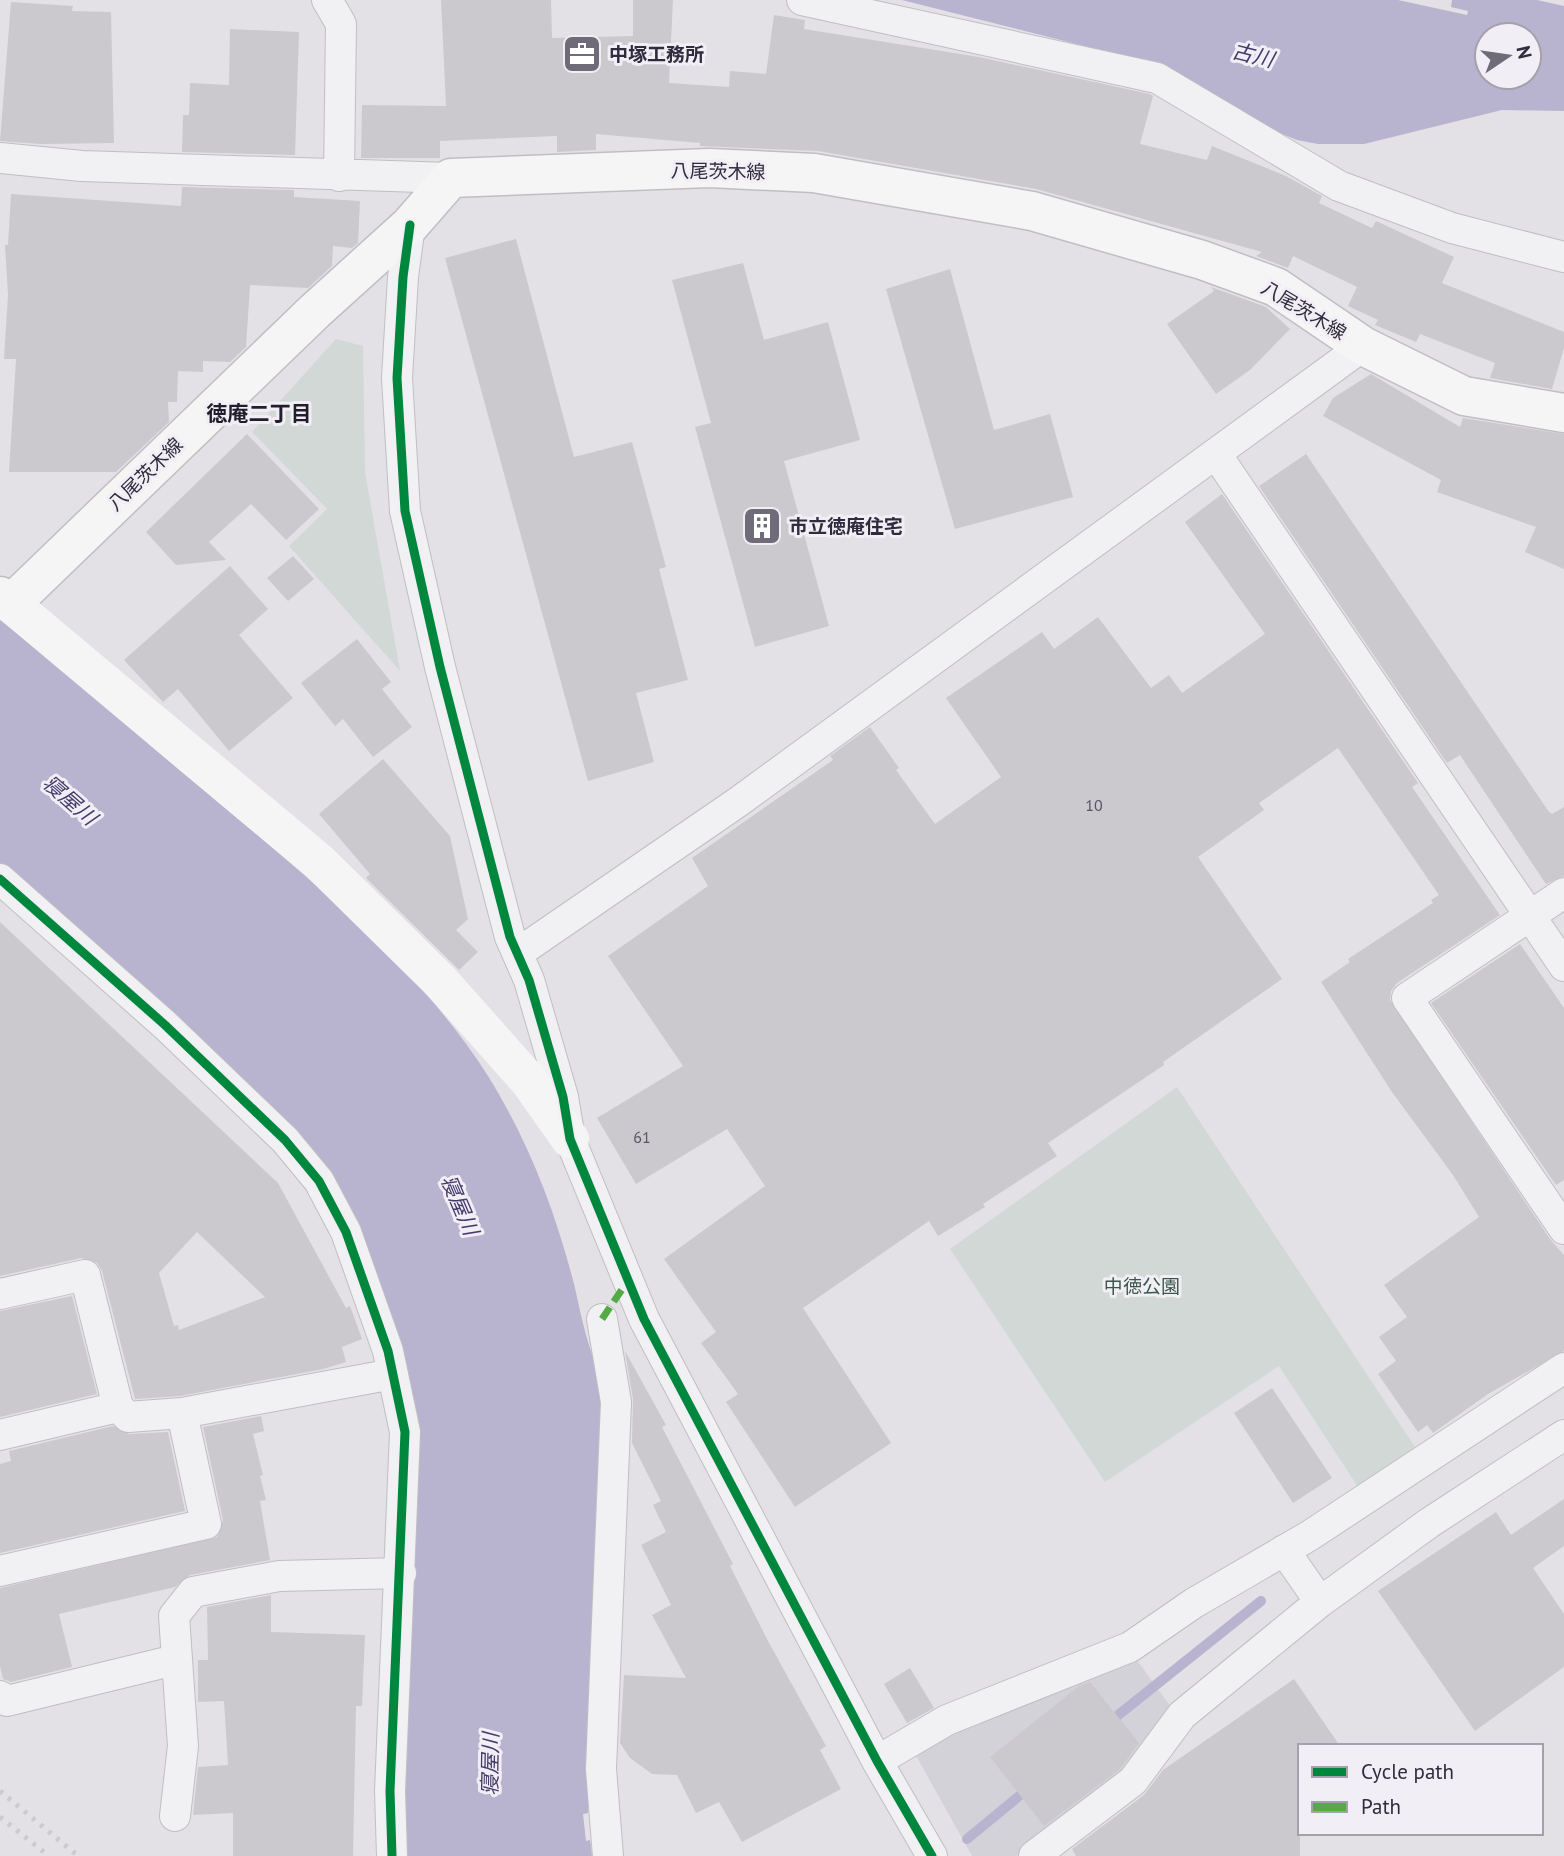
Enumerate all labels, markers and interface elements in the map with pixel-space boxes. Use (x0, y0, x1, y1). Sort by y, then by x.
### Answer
north arrow (1473, 21, 1543, 91)
office icon: 中塚工務所 (561, 33, 603, 75)
water label: 古川 (1229, 37, 1279, 74)
place label: 中塚工務所 (609, 42, 704, 66)
text: N (1511, 43, 1538, 61)
street label: 八尾茨木線 (670, 158, 766, 184)
street label: 八尾茨木線 (1257, 275, 1351, 345)
district label: 徳庵二丁目 (207, 400, 312, 427)
street label: 八尾茨木線 (102, 432, 188, 516)
building icon: 市立徳庵住宅 (741, 505, 783, 547)
place label: 市立徳庵住宅 (789, 514, 903, 538)
water label: 寝屋川 (37, 769, 104, 832)
house number: 10 (1085, 795, 1103, 815)
house number: 61 (633, 1127, 651, 1147)
water label: 寝屋川 (435, 1171, 486, 1241)
park label: 中徳公園 (1104, 1274, 1180, 1298)
water label: 寝屋川 (476, 1730, 504, 1796)
legend (1298, 1744, 1543, 1835)
text: Cycle path (1361, 1758, 1454, 1785)
text: Path (1361, 1793, 1401, 1820)

